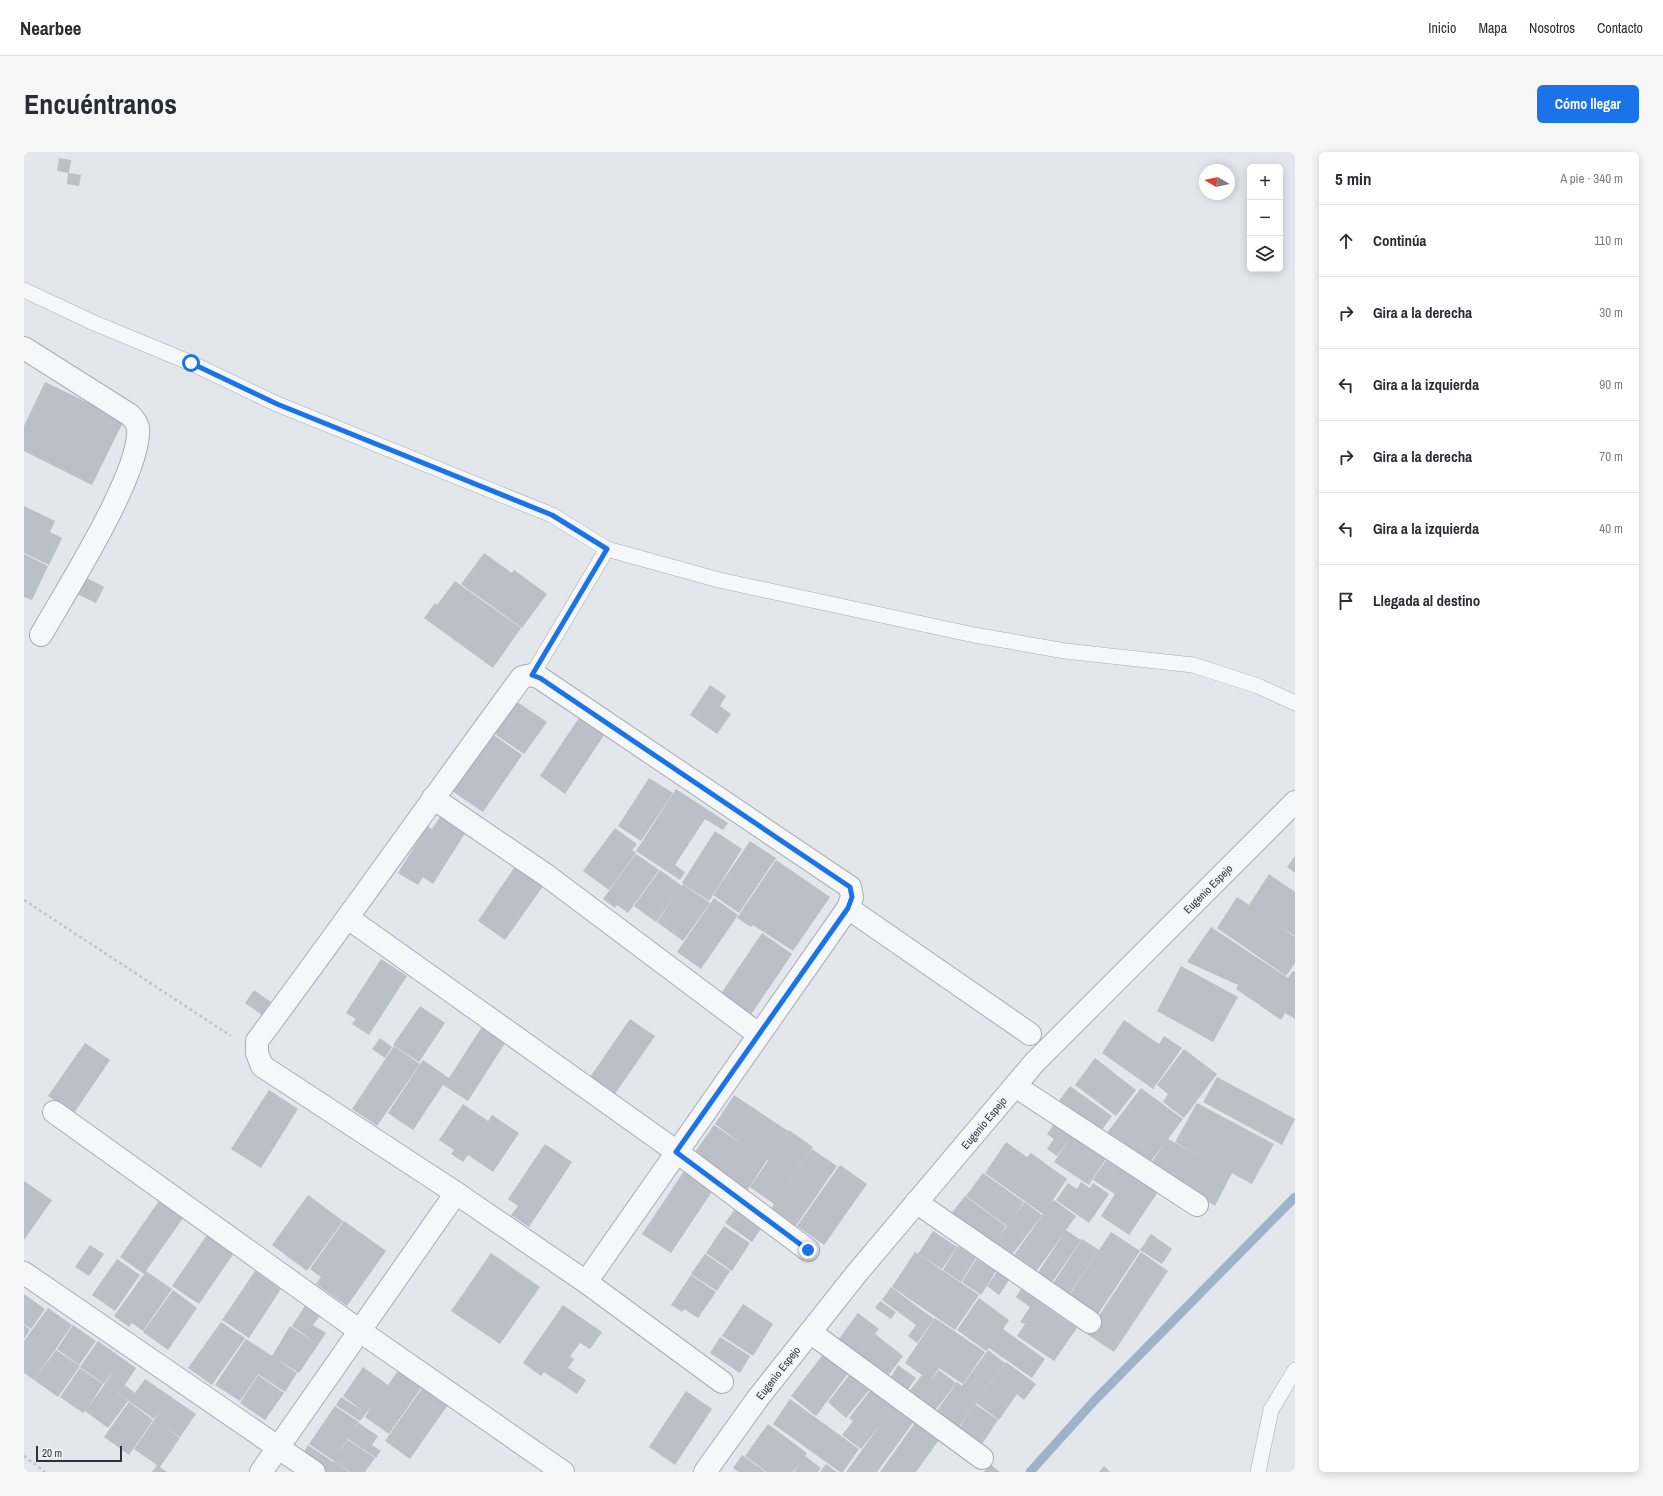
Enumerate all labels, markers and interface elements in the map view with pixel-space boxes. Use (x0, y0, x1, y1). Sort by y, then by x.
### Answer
text: Nearbee (20, 15, 81, 41)
text: Inicio (1428, 19, 1456, 37)
text: Mapa (1478, 19, 1507, 37)
text: Nosotros (1529, 19, 1575, 37)
text: Contacto (1597, 19, 1643, 37)
text: Encuéntranos (24, 85, 177, 123)
button: Cómo llegar (1537, 85, 1639, 123)
north arrow (1199, 164, 1235, 200)
map controls (1247, 164, 1283, 272)
button: + (1247, 164, 1283, 200)
text: 5 min (1335, 167, 1371, 190)
text: A pie · 340 m (1560, 170, 1623, 187)
button: − (1247, 200, 1283, 236)
icon: ahead (1335, 230, 1357, 252)
text: Continúa (1373, 230, 1426, 251)
text: 110 m (1594, 232, 1623, 249)
button: layers (1247, 236, 1283, 272)
icon: right (1335, 302, 1357, 324)
text: Gira a la derecha (1373, 302, 1472, 323)
text: 30 m (1599, 304, 1623, 321)
route start (182, 354, 200, 372)
icon: left (1335, 374, 1357, 396)
text: Gira a la izquierda (1373, 374, 1479, 395)
text: 90 m (1599, 376, 1623, 393)
icon: right (1335, 446, 1357, 468)
text: Gira a la derecha (1373, 446, 1472, 467)
text: 70 m (1599, 448, 1623, 465)
icon: left (1335, 518, 1357, 540)
text: Gira a la izquierda (1373, 518, 1479, 539)
text: 40 m (1599, 520, 1623, 537)
icon: arrive (1335, 590, 1357, 612)
text: Llegada al destino (1373, 590, 1480, 611)
street label: Eugenio Espejo (1181, 862, 1235, 916)
street label: Eugenio Espejo (958, 1094, 1010, 1152)
route end (799, 1241, 817, 1259)
street label: Eugenio Espejo (753, 1344, 803, 1402)
scale bar (36, 1444, 122, 1463)
text: 20 m (42, 1446, 62, 1460)

